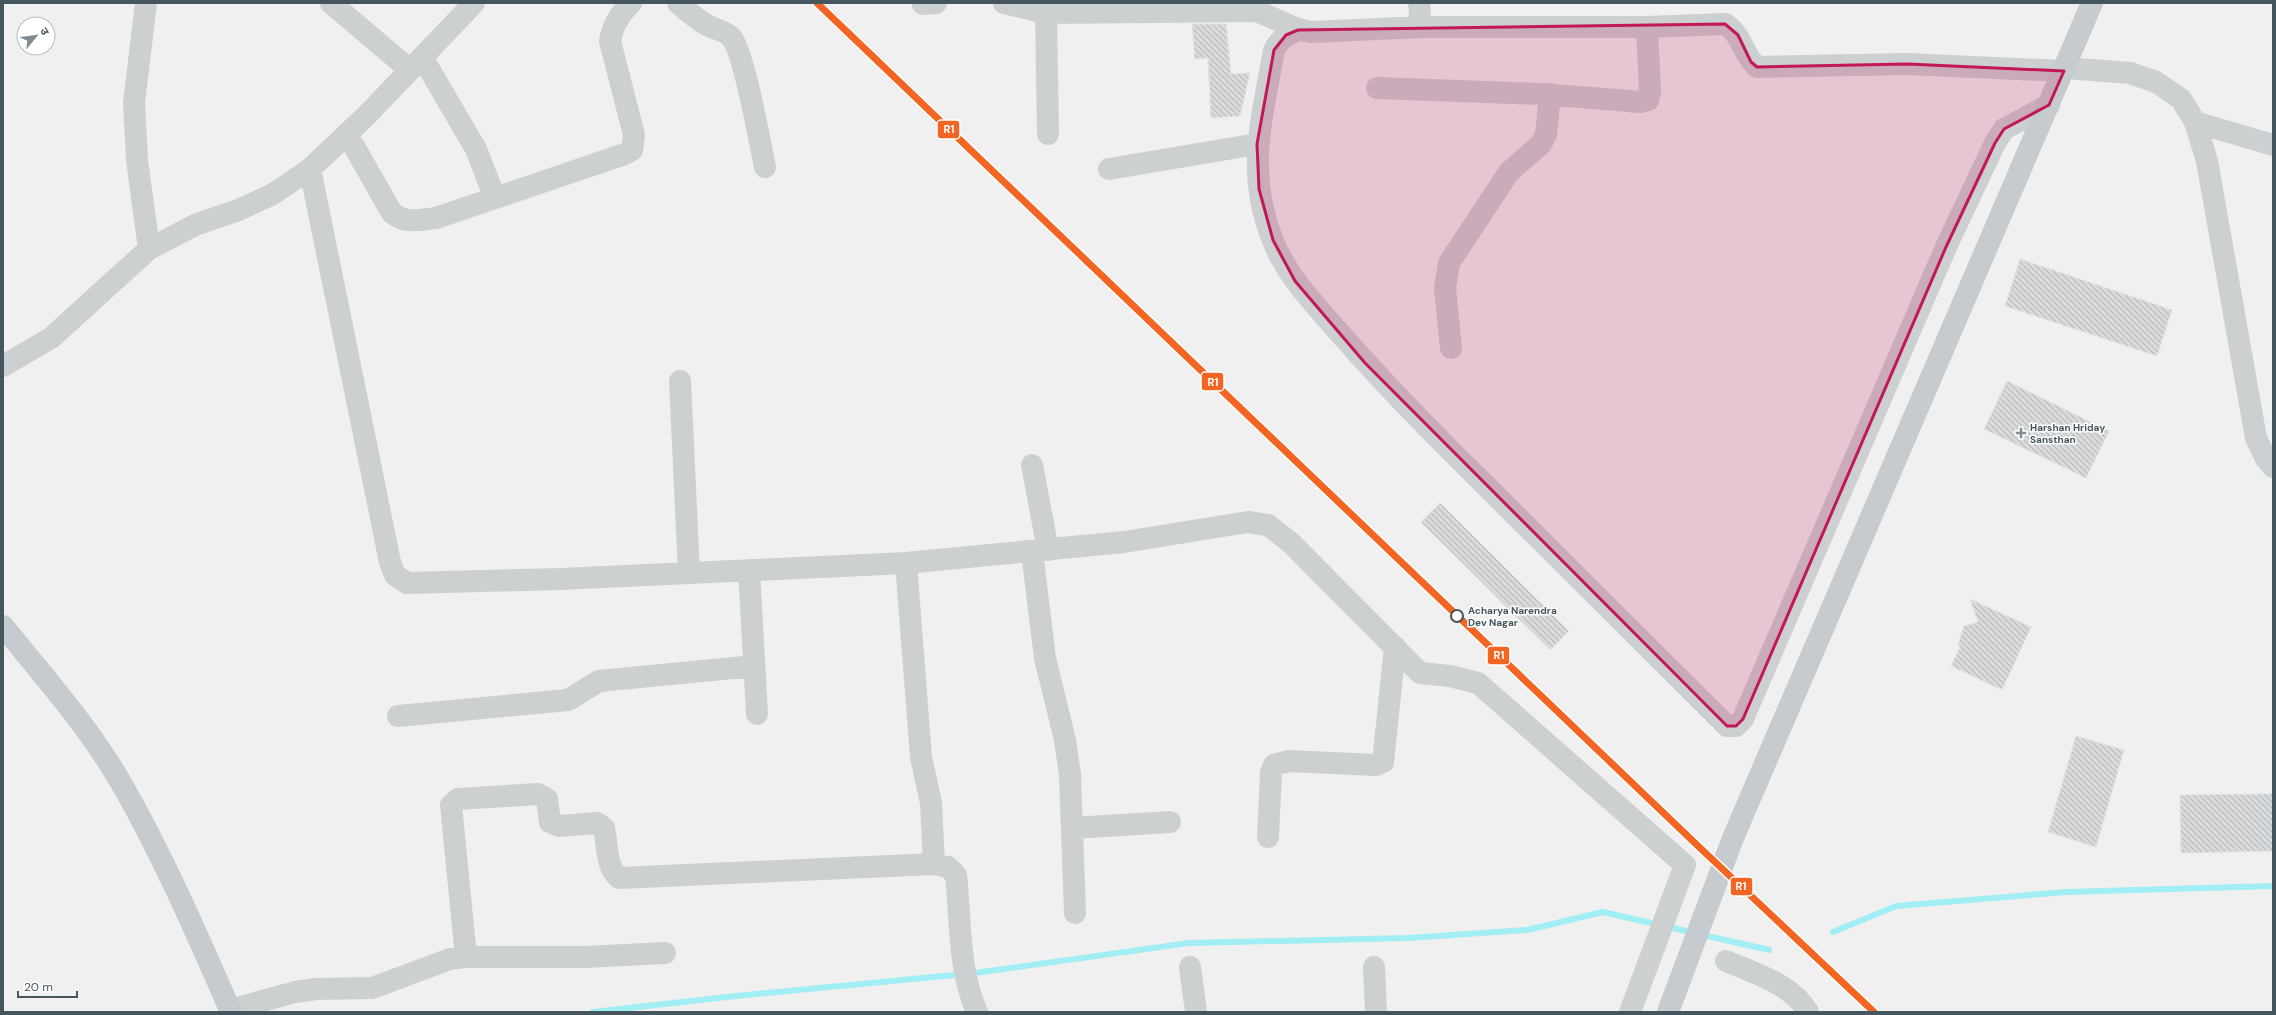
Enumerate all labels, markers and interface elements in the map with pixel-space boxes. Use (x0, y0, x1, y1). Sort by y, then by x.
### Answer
north arrow (16, 16, 56, 56)
text: उ (37, 25, 53, 38)
line badge: R1 (937, 120, 960, 139)
text: R1 (944, 122, 954, 136)
line badge: R1 (1201, 372, 1224, 391)
text: R1 (1208, 375, 1218, 389)
place label: Harshan Hriday Sansthan (2030, 421, 2105, 446)
marker: Harshan Hriday Sansthan (2015, 427, 2027, 439)
place label: Acharya Narendra Dev Nagar (1468, 604, 1557, 629)
marker: Acharya Narendra Dev Nagar (1450, 609, 1464, 623)
line badge: R1 (1487, 646, 1510, 665)
text: R1 (1494, 648, 1504, 662)
line badge: R1 (1730, 877, 1753, 896)
text: R1 (1736, 879, 1746, 893)
scale bar (18, 973, 77, 999)
text: 20 m (24, 979, 53, 995)

